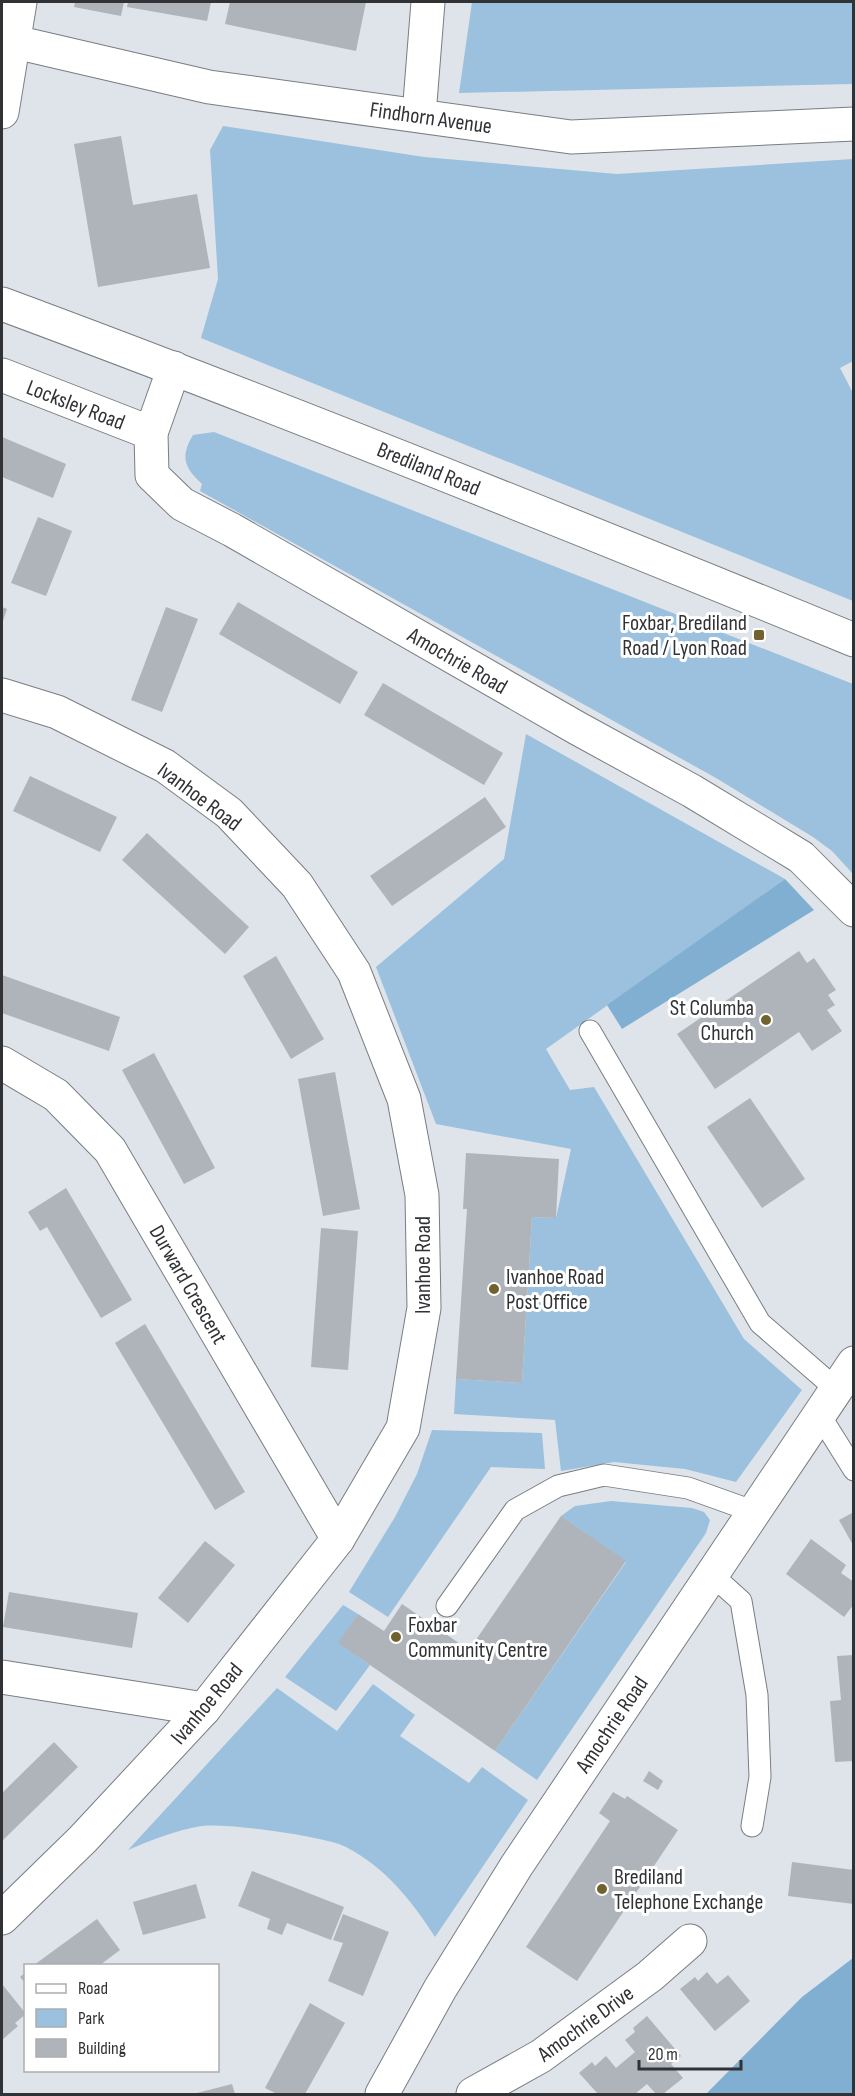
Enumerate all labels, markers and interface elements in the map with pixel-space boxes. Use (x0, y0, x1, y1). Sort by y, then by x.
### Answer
street label: Findhorn Avenue (368, 97, 494, 140)
street label: Locksley Road (22, 374, 128, 437)
street label: Brediland Road (373, 436, 484, 502)
place label: Foxbar, Brediland Road / Lyon Road (622, 610, 747, 662)
street label: Amochrie Road (402, 621, 512, 701)
marker: Foxbar, Brediland Road / Lyon Road (752, 628, 766, 642)
street label: Ivanhoe Road (152, 757, 246, 837)
place label: St Columba Church (670, 995, 754, 1047)
marker: St Columba Church (759, 1013, 773, 1027)
street label: Ivanhoe Road (410, 1216, 437, 1314)
street label: Durward Crescent (143, 1220, 233, 1349)
place label: Ivanhoe Road Post Office (506, 1264, 604, 1316)
marker: Ivanhoe Road Post Office (487, 1282, 501, 1296)
place label: Foxbar Community Centre (408, 1612, 548, 1664)
marker: Foxbar Community Centre (389, 1630, 403, 1644)
street label: Ivanhoe Road (165, 1658, 249, 1750)
street label: Amochrie Road (570, 1671, 654, 1779)
place label: Brediland Telephone Exchange (614, 1864, 763, 1916)
marker: Brediland Telephone Exchange (595, 1882, 609, 1896)
legend (24, 1964, 219, 2072)
text: Road (78, 1978, 108, 1999)
street label: Amochrie Drive (532, 1980, 639, 2069)
text: Park (78, 2008, 104, 2029)
scale bar (639, 2033, 741, 2071)
text: Building (78, 2038, 126, 2059)
text: 20 m (648, 2044, 678, 2065)

